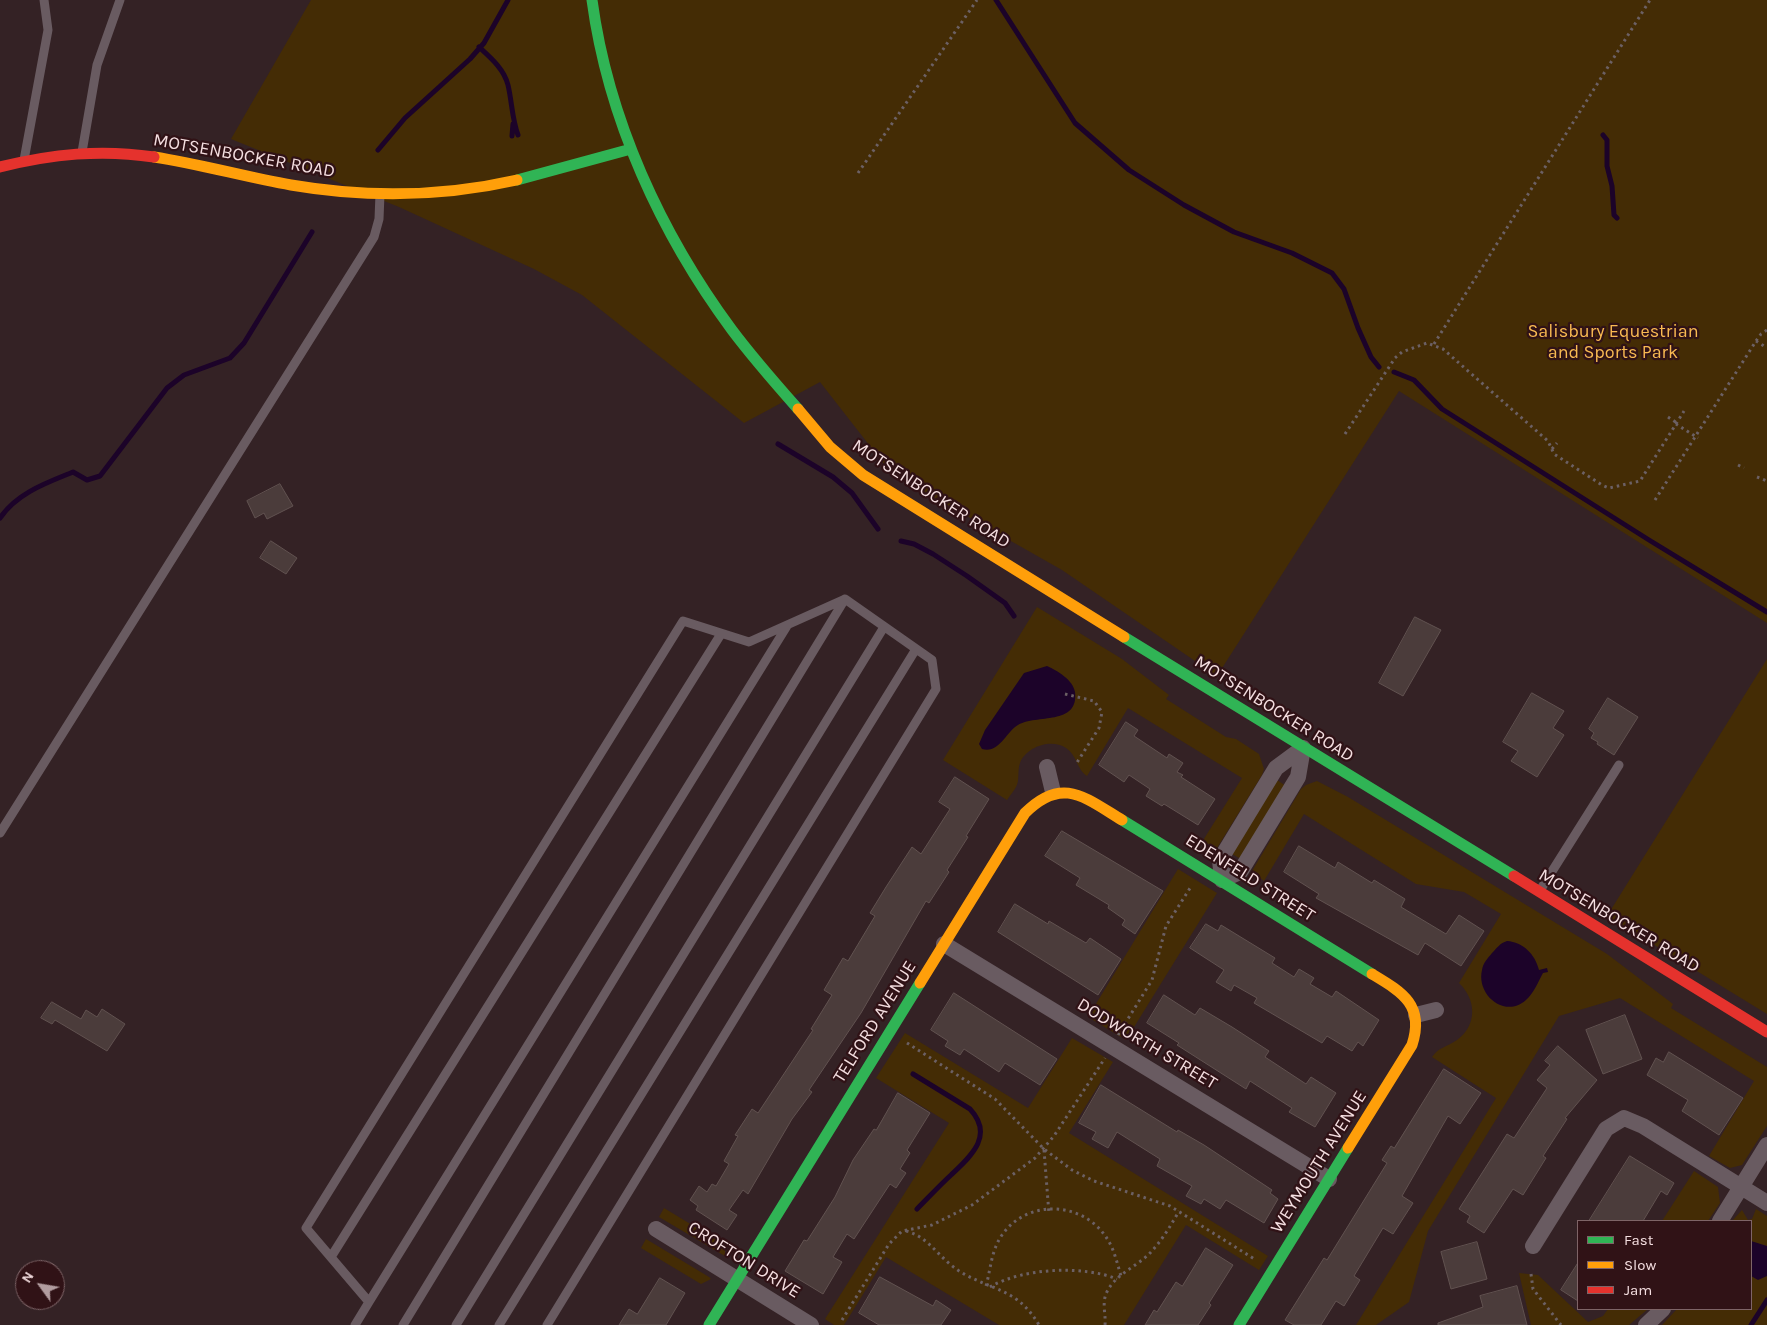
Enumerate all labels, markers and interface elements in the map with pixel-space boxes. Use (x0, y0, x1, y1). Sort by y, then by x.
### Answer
street label: MOTSENBOCKER ROAD (151, 129, 337, 183)
park label: Salisbury Equestrian and Sports Park (1527, 321, 1699, 364)
street label: MOTSENBOCKER ROAD (848, 435, 1014, 553)
street label: MOTSENBOCKER ROAD (1190, 651, 1358, 767)
street label: EDENFELD STREET (1181, 829, 1319, 927)
street label: MOTSENBOCKER ROAD (1534, 864, 1704, 978)
street label: TELFORD AVENUE (829, 957, 921, 1087)
street label: DODWORTH STREET (1073, 994, 1221, 1094)
street label: WEYMOUTH AVENUE (1266, 1087, 1372, 1237)
street label: CROFTON DRIVE (684, 1217, 804, 1303)
legend (1577, 1220, 1752, 1310)
text: Fast (1624, 1231, 1653, 1249)
text: Slow (1624, 1256, 1656, 1274)
north arrow (15, 1260, 65, 1310)
text: N (18, 1269, 38, 1286)
text: Jam (1624, 1281, 1652, 1299)

